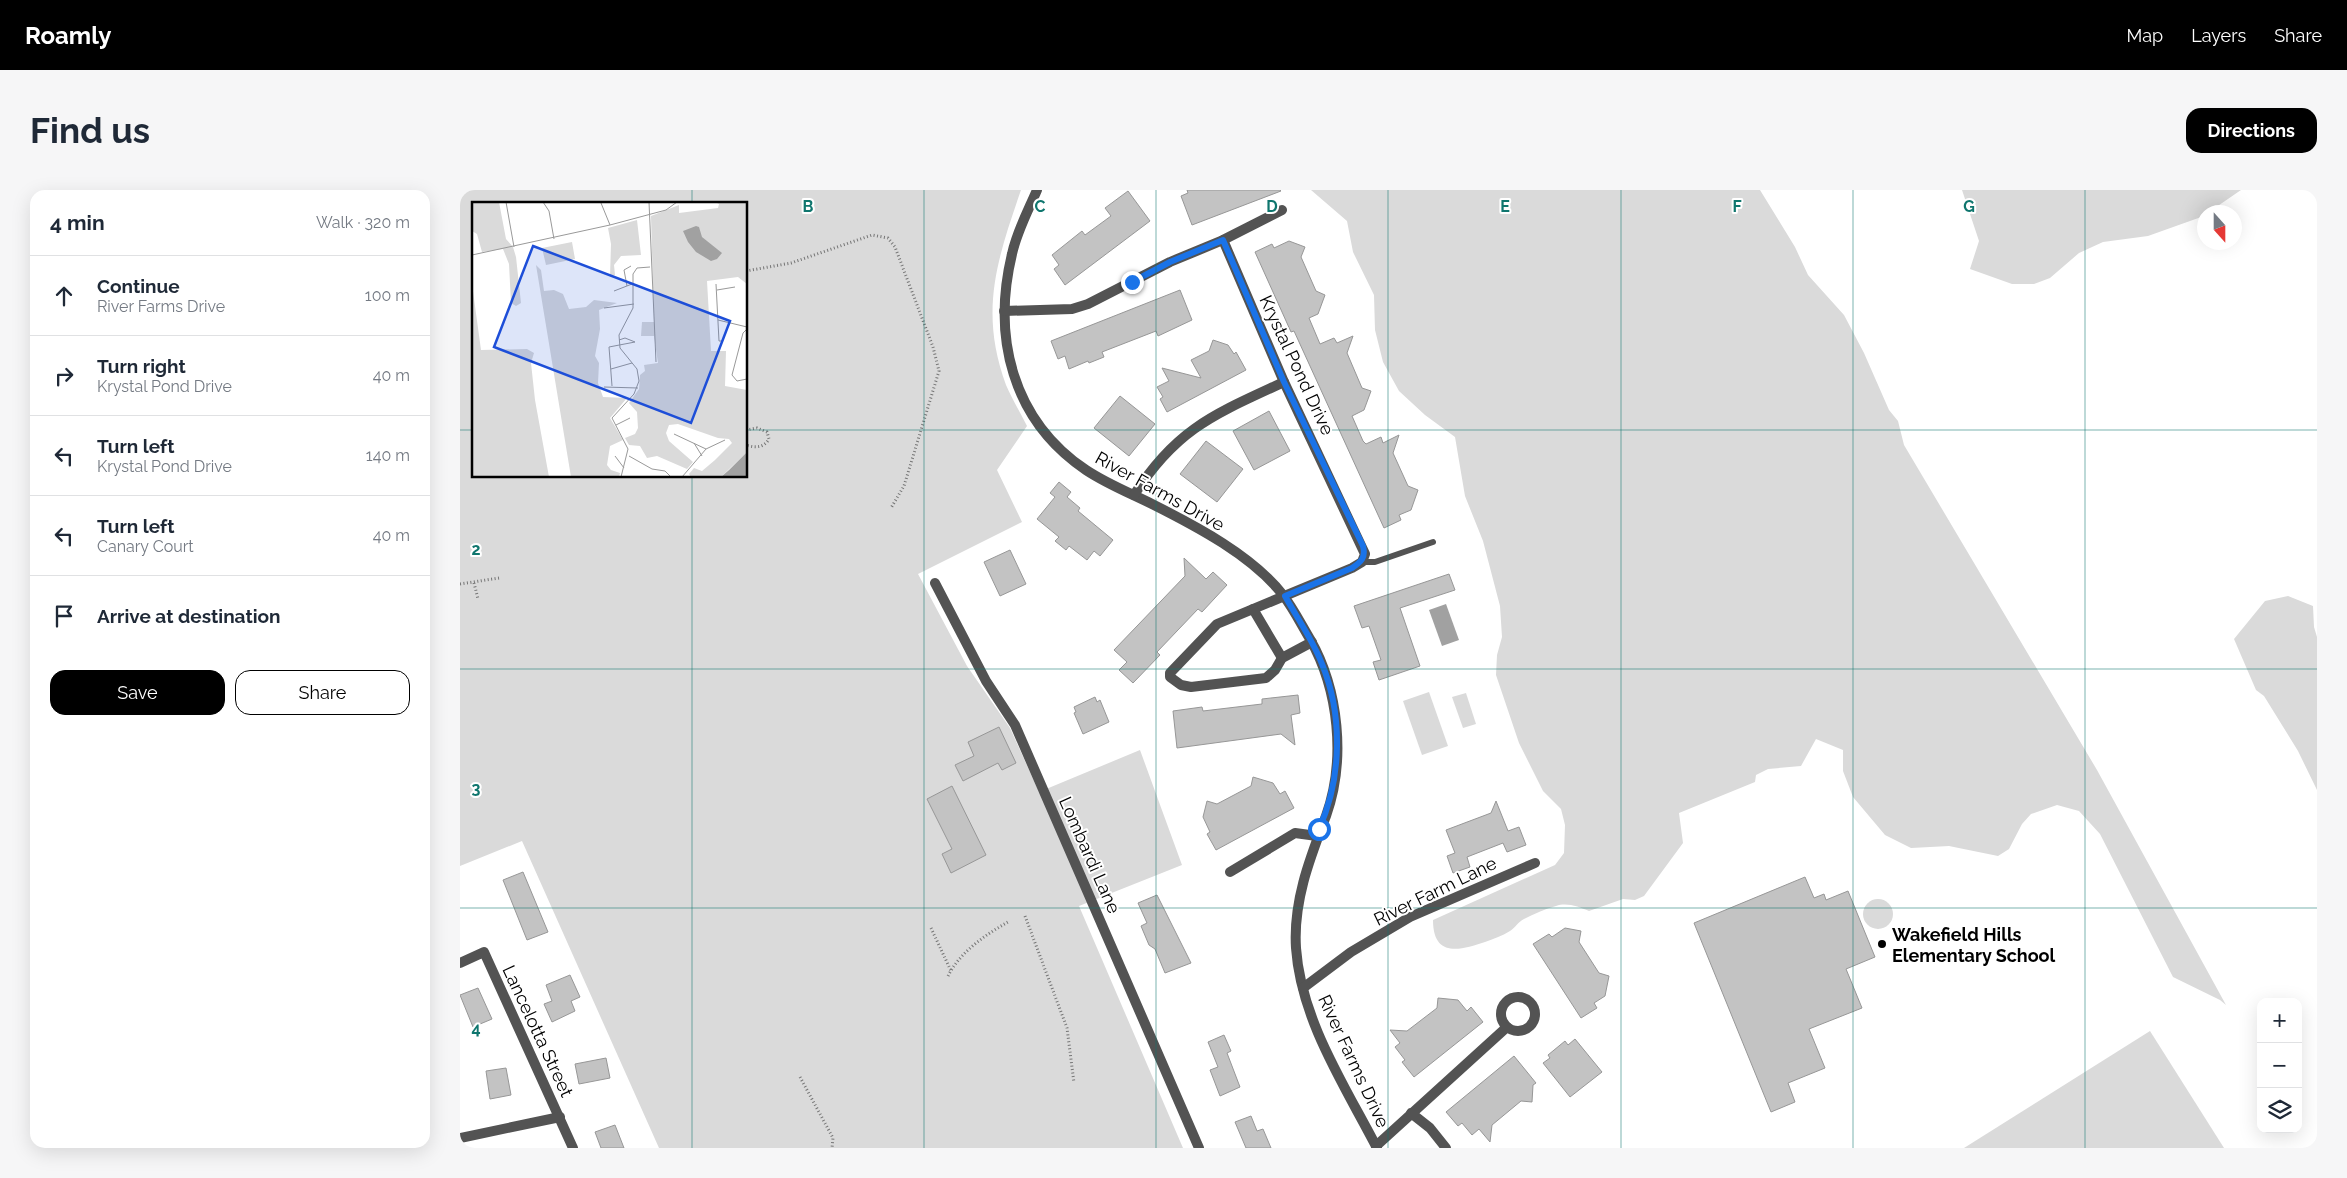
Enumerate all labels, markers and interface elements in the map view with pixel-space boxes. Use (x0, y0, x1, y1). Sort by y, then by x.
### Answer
text: Roamly (25, 21, 111, 50)
text: Map (2127, 25, 2163, 46)
text: Layers (2191, 25, 2246, 46)
text: Share (2274, 25, 2322, 46)
button: Directions (2186, 108, 2317, 153)
text: Find us (30, 110, 150, 151)
text: B (803, 197, 814, 216)
text: C (1035, 197, 1046, 216)
text: D (1266, 197, 1278, 216)
text: E (1500, 197, 1510, 216)
text: F (1732, 197, 1742, 216)
text: G (1963, 197, 1975, 216)
inset map (472, 202, 748, 478)
north arrow (2197, 205, 2242, 250)
text: 4 min (50, 210, 105, 235)
text: Walk · 320 m (316, 213, 410, 232)
route end (1121, 271, 1144, 294)
text: Continue (97, 275, 180, 297)
icon: ahead (50, 282, 78, 310)
text: 100 m (365, 286, 410, 305)
street label: Krystal Pond Drive (1255, 292, 1339, 439)
text: River Farms Drive (97, 297, 225, 316)
text: Turn right (97, 355, 186, 377)
icon: right (50, 362, 78, 390)
text: 40 m (373, 366, 410, 385)
text: Krystal Pond Drive (97, 377, 232, 396)
text: Turn left (97, 435, 174, 457)
icon: left (50, 442, 78, 470)
text: 140 m (366, 446, 410, 465)
street label: River Farms Drive (1092, 447, 1229, 535)
text: Krystal Pond Drive (97, 457, 232, 476)
text: Turn left (97, 515, 174, 537)
icon: left (50, 522, 78, 550)
text: 40 m (373, 526, 410, 545)
text: Canary Court (97, 537, 194, 556)
text: 2 (471, 540, 481, 559)
icon: arrive (50, 602, 78, 630)
text: Arrive at destination (97, 605, 281, 627)
button: Save (50, 670, 225, 715)
button: Share (235, 670, 410, 715)
text: 3 (472, 779, 481, 798)
street label: Lombardi Lane (1055, 793, 1125, 917)
route start (1308, 818, 1331, 841)
street label: River Farm Lane (1370, 852, 1500, 930)
place label: Wakefield Hills Elementary School (1892, 924, 2056, 966)
marker: Wakefield Hills Elementary School (1876, 938, 1888, 950)
street label: Lancelotta Street (498, 962, 578, 1100)
street label: River Farms Drive (1314, 991, 1394, 1131)
map controls (2257, 998, 2302, 1133)
button: + (2257, 998, 2302, 1043)
text: 4 (471, 1019, 481, 1038)
button: − (2257, 1043, 2302, 1088)
button: layers (2257, 1088, 2302, 1133)

